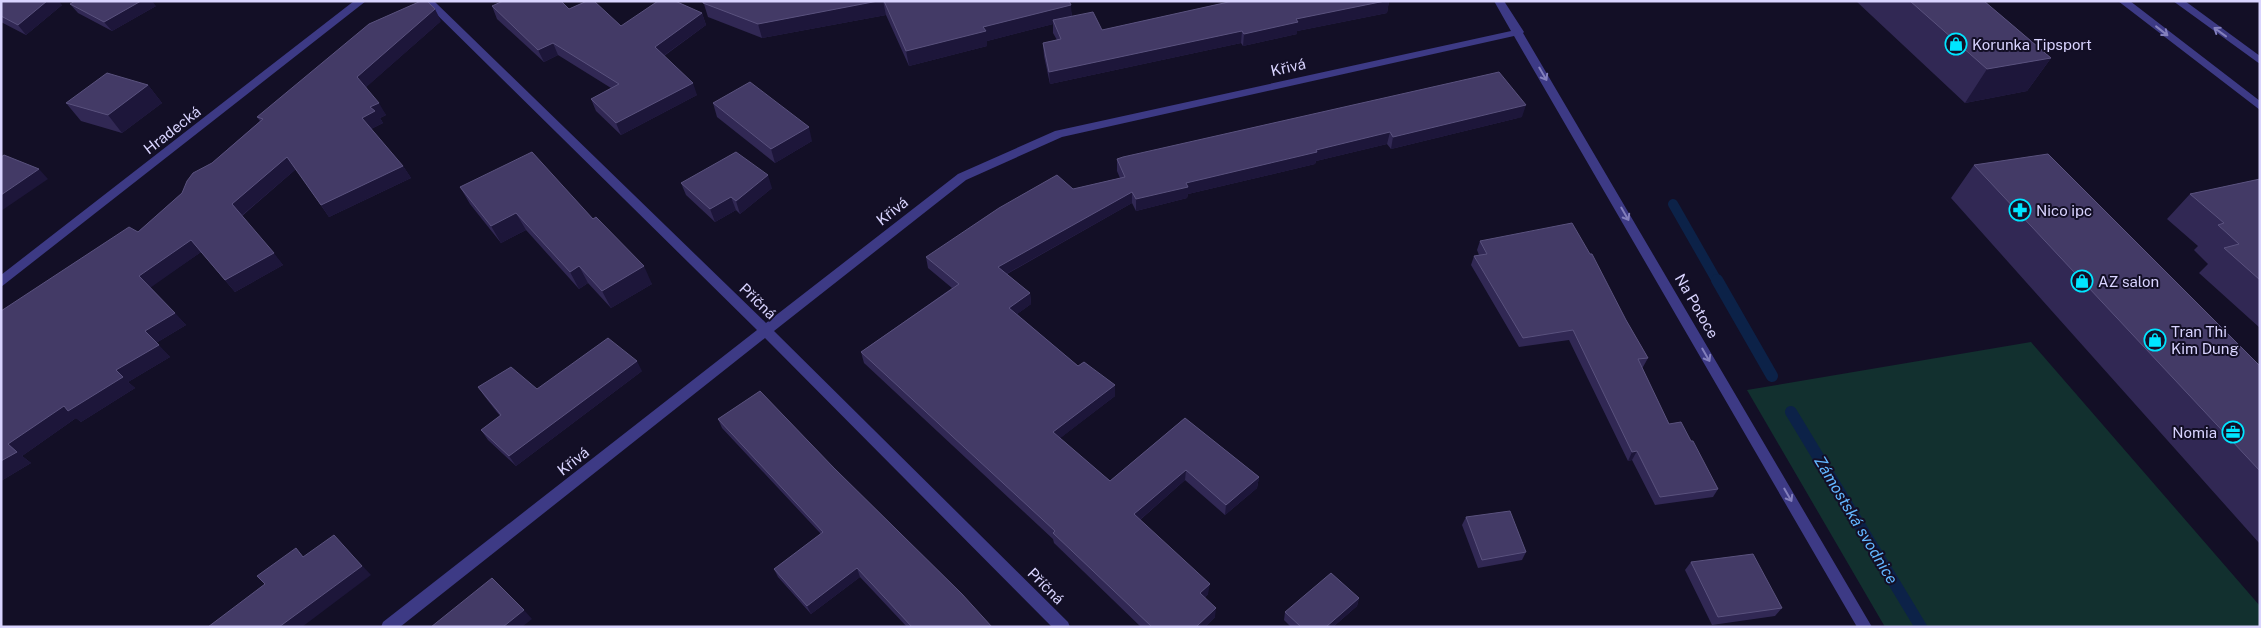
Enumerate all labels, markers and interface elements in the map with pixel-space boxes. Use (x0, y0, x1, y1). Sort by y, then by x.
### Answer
one-way arrow (2155, 25, 2168, 36)
one-way arrow (2214, 27, 2228, 38)
shop icon: Korunka Tipsport (1944, 32, 1968, 56)
place label: Korunka Tipsport (1972, 36, 2092, 53)
street label: Křivá (1269, 55, 1307, 79)
one-way arrow (1539, 66, 1549, 80)
street label: Hradecká (140, 103, 204, 157)
street label: Křivá (873, 193, 911, 229)
pharmacy icon: Nico ipc (2008, 198, 2032, 222)
place label: Nico ipc (2036, 202, 2092, 219)
one-way arrow (1621, 206, 1630, 221)
shop icon: AZ salon (2070, 269, 2094, 293)
street label: Na Potoce (1672, 271, 1722, 341)
place label: AZ salon (2098, 273, 2159, 290)
street label: Příčná (736, 280, 780, 322)
place label: Tran Thi Kim Dung (2171, 323, 2239, 357)
shop icon: Tran Thi Kim Dung (2143, 328, 2167, 352)
one-way arrow (1702, 347, 1712, 361)
office icon: Nomia (2221, 420, 2245, 444)
place label: Nomia (2172, 424, 2217, 441)
street label: Křivá (554, 443, 592, 479)
water label: Zámostská svodnice (1810, 452, 1902, 588)
one-way arrow (1783, 488, 1793, 503)
street label: Příčná (1024, 564, 1068, 608)

